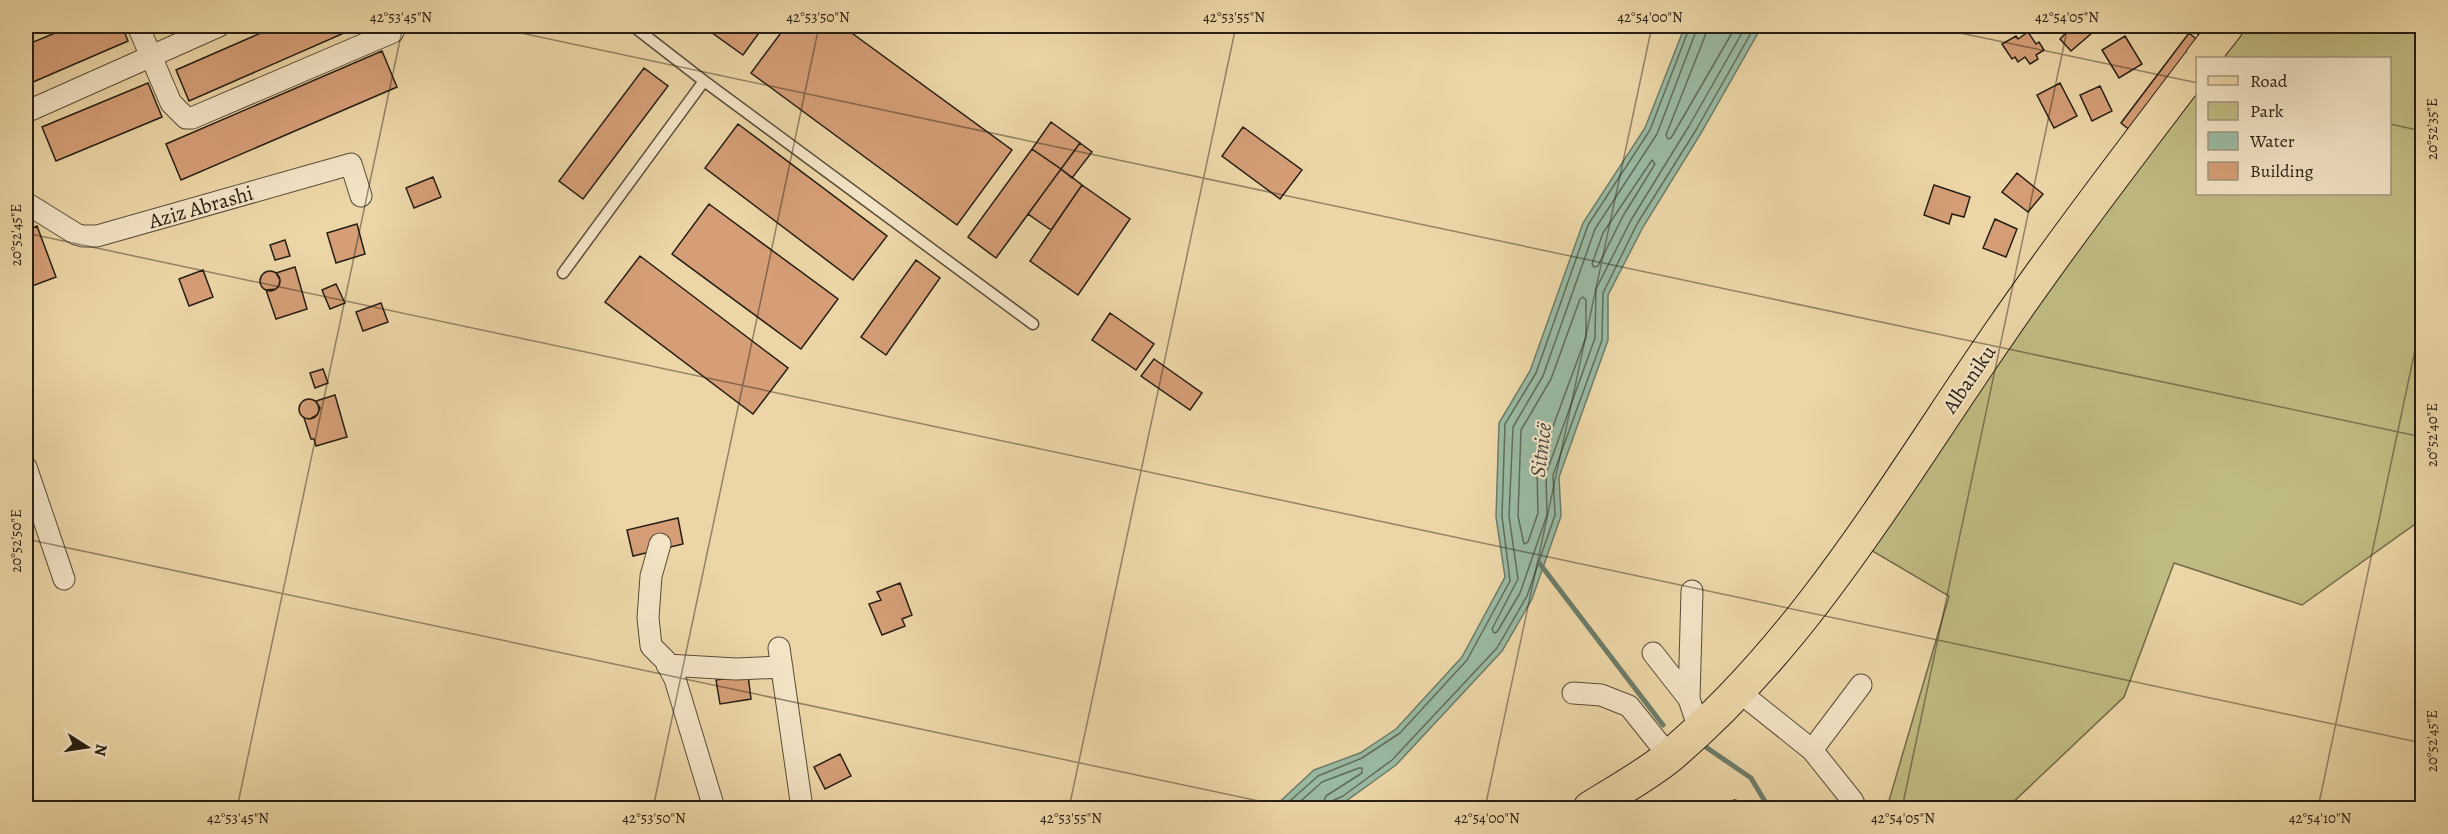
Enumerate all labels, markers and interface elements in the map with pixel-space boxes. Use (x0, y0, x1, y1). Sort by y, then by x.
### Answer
text: 42°53'45"N (370, 7, 432, 27)
text: 42°53'50"N (786, 7, 850, 27)
text: 42°53'55"N (1203, 7, 1265, 27)
text: 42°54'00"N (1617, 7, 1683, 27)
text: 42°54'05"N (2035, 7, 2099, 27)
legend (2196, 57, 2391, 195)
text: Road (2250, 69, 2288, 93)
text: 20°52'35"E (2422, 98, 2442, 160)
text: Park (2250, 99, 2284, 123)
text: Water (2249, 129, 2295, 153)
text: Building (2250, 159, 2314, 183)
street label: Aziz Abrashi (145, 179, 257, 236)
text: 20°52'45"E (6, 204, 26, 266)
street label: Albaniku (1935, 339, 2002, 419)
text: 20°52'40"E (2422, 403, 2442, 467)
water label: Sitnicë (1523, 420, 1559, 479)
text: 20°52'50"E (6, 509, 26, 573)
text: 20°52'45"E (2422, 710, 2442, 772)
north arrow (57, 717, 117, 777)
text: N (89, 742, 113, 758)
text: 42°53'45"N (207, 808, 269, 828)
text: 42°53'50"N (622, 808, 686, 828)
text: 42°53'55"N (1040, 808, 1102, 828)
text: 42°54'00"N (1454, 808, 1520, 828)
text: 42°54'05"N (1871, 808, 1935, 828)
text: 42°54'10"N (2289, 808, 2352, 828)

